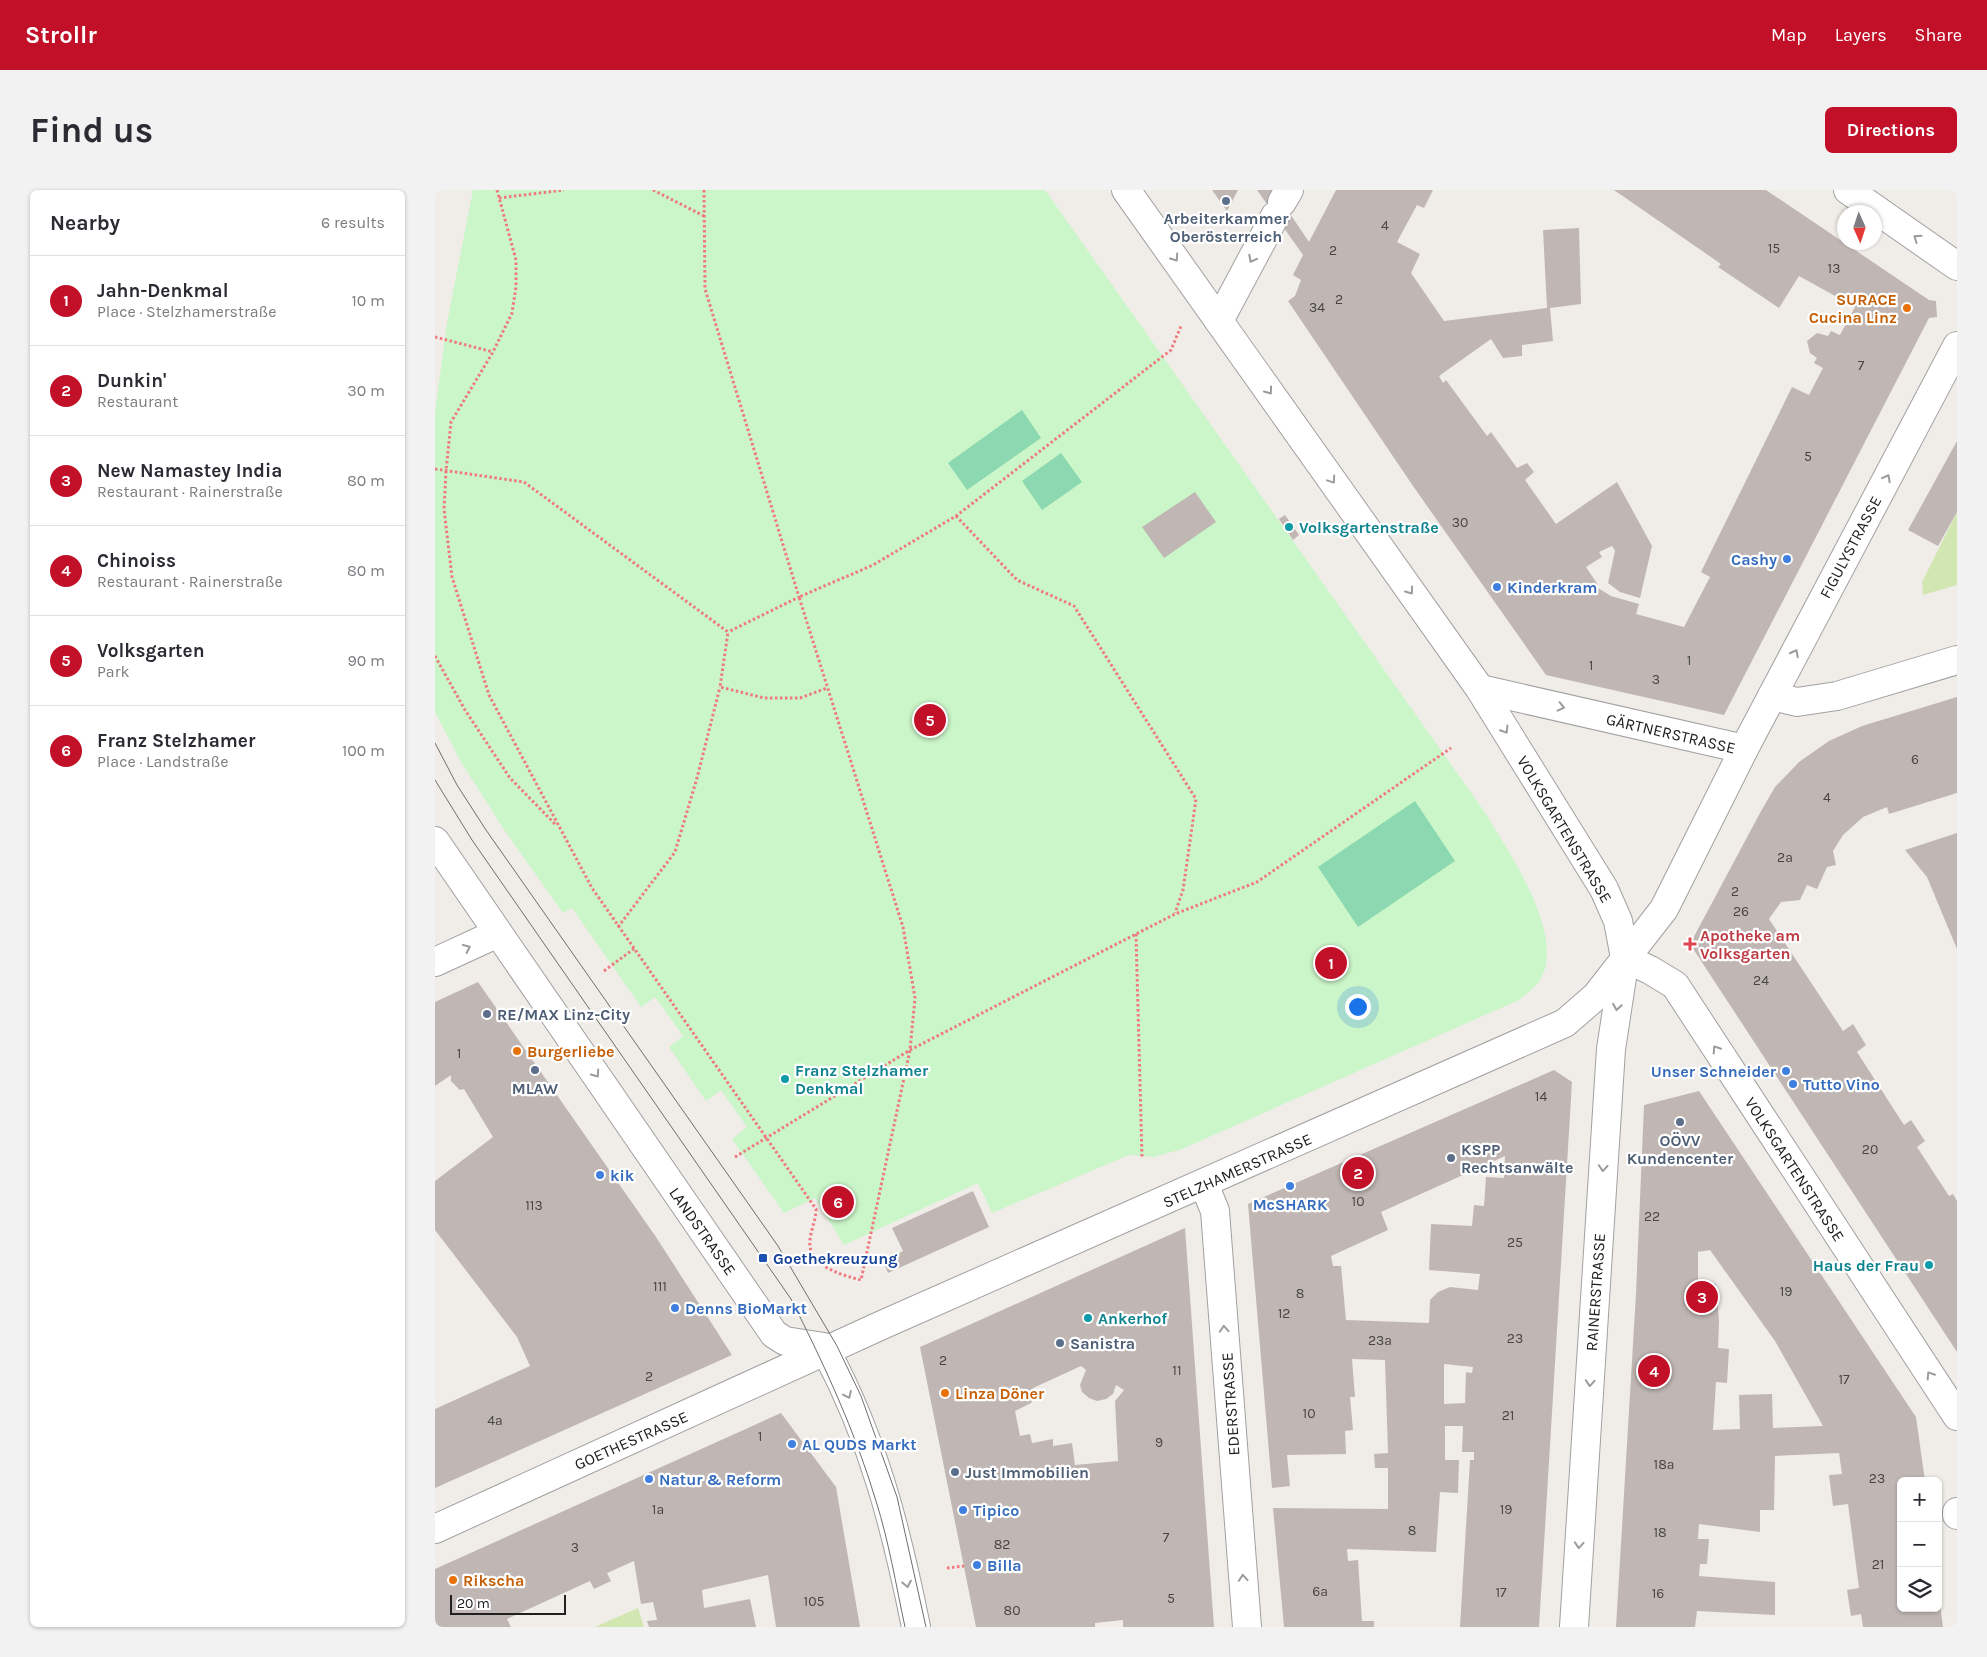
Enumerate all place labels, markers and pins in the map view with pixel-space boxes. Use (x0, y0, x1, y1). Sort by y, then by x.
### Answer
marker: Arbeiterkammer Oberösterreich (1220, 195, 1232, 207)
place label: Arbeiterkammer Oberösterreich (1164, 209, 1289, 246)
place label: SURACE Cucina Linz (1809, 290, 1897, 327)
marker: SURACE Cucina Linz (1901, 302, 1913, 314)
place label: Volksgartenstraße (1299, 518, 1439, 537)
marker: Volksgartenstraße (1283, 521, 1295, 533)
place label: Cashy (1731, 550, 1777, 569)
marker: Cashy (1781, 553, 1793, 565)
place label: Kinderkram (1507, 578, 1598, 597)
marker: Kinderkram (1491, 581, 1503, 593)
pin: 5 (914, 701, 946, 739)
place label: Apotheke am Volksgarten (1700, 926, 1800, 963)
marker: Apotheke am Volksgarten (1684, 938, 1696, 950)
pin: 1 (1315, 944, 1347, 982)
place label: RE/MAX Linz-City (497, 1005, 630, 1024)
marker: RE/MAX Linz-City (481, 1008, 493, 1020)
place label: Burgerliebe (527, 1042, 615, 1061)
marker: Burgerliebe (511, 1045, 523, 1057)
place label: Franz Stelzhamer Denkmal (795, 1061, 929, 1098)
place label: Unser Schneider (1651, 1062, 1777, 1081)
marker: MLAW (529, 1064, 541, 1076)
marker: Unser Schneider (1780, 1065, 1792, 1077)
marker: Franz Stelzhamer Denkmal (779, 1073, 791, 1085)
place label: Tutto Vino (1803, 1075, 1880, 1094)
marker: Tutto Vino (1787, 1078, 1799, 1090)
place label: MLAW (512, 1079, 558, 1098)
marker: OÖVV Kundencenter (1674, 1116, 1686, 1128)
place label: OÖVV Kundencenter (1627, 1131, 1734, 1168)
place label: KSPP Rechtsanwälte (1461, 1140, 1573, 1177)
marker: KSPP Rechtsanwälte (1445, 1152, 1457, 1164)
pin: 2 (1342, 1154, 1374, 1192)
place label: kik (610, 1166, 635, 1185)
marker: kik (594, 1169, 606, 1181)
marker: McSHARK (1284, 1180, 1296, 1192)
pin: 6 (822, 1183, 854, 1221)
place label: McSHARK (1253, 1195, 1328, 1214)
place label: Goethekreuzung (773, 1249, 898, 1268)
marker: Goethekreuzung (757, 1252, 769, 1264)
place label: Haus der Frau (1813, 1256, 1919, 1275)
marker: Haus der Frau (1923, 1259, 1935, 1271)
pin: 3 (1686, 1278, 1718, 1316)
place label: Denns BioMarkt (685, 1299, 807, 1318)
marker: Denns BioMarkt (669, 1302, 681, 1314)
place label: Ankerhof (1098, 1309, 1167, 1328)
marker: Ankerhof (1082, 1312, 1094, 1324)
place label: Sanistra (1070, 1334, 1135, 1353)
marker: Sanistra (1054, 1337, 1066, 1349)
pin: 4 (1638, 1352, 1670, 1390)
place label: Linza Döner (955, 1384, 1045, 1403)
marker: Linza Döner (939, 1387, 951, 1399)
place label: AL QUDS Markt (802, 1435, 917, 1454)
marker: AL QUDS Markt (786, 1438, 798, 1450)
place label: Just Immobilien (965, 1463, 1089, 1482)
marker: Just Immobilien (949, 1466, 961, 1478)
place label: Natur & Reform (659, 1470, 781, 1489)
marker: Natur & Reform (643, 1473, 655, 1485)
place label: Tipico (973, 1501, 1019, 1520)
marker: Tipico (957, 1504, 969, 1516)
place label: Billa (987, 1556, 1022, 1575)
marker: Billa (971, 1559, 983, 1571)
place label: Rikscha (463, 1571, 524, 1590)
marker: Rikscha (447, 1574, 459, 1586)

